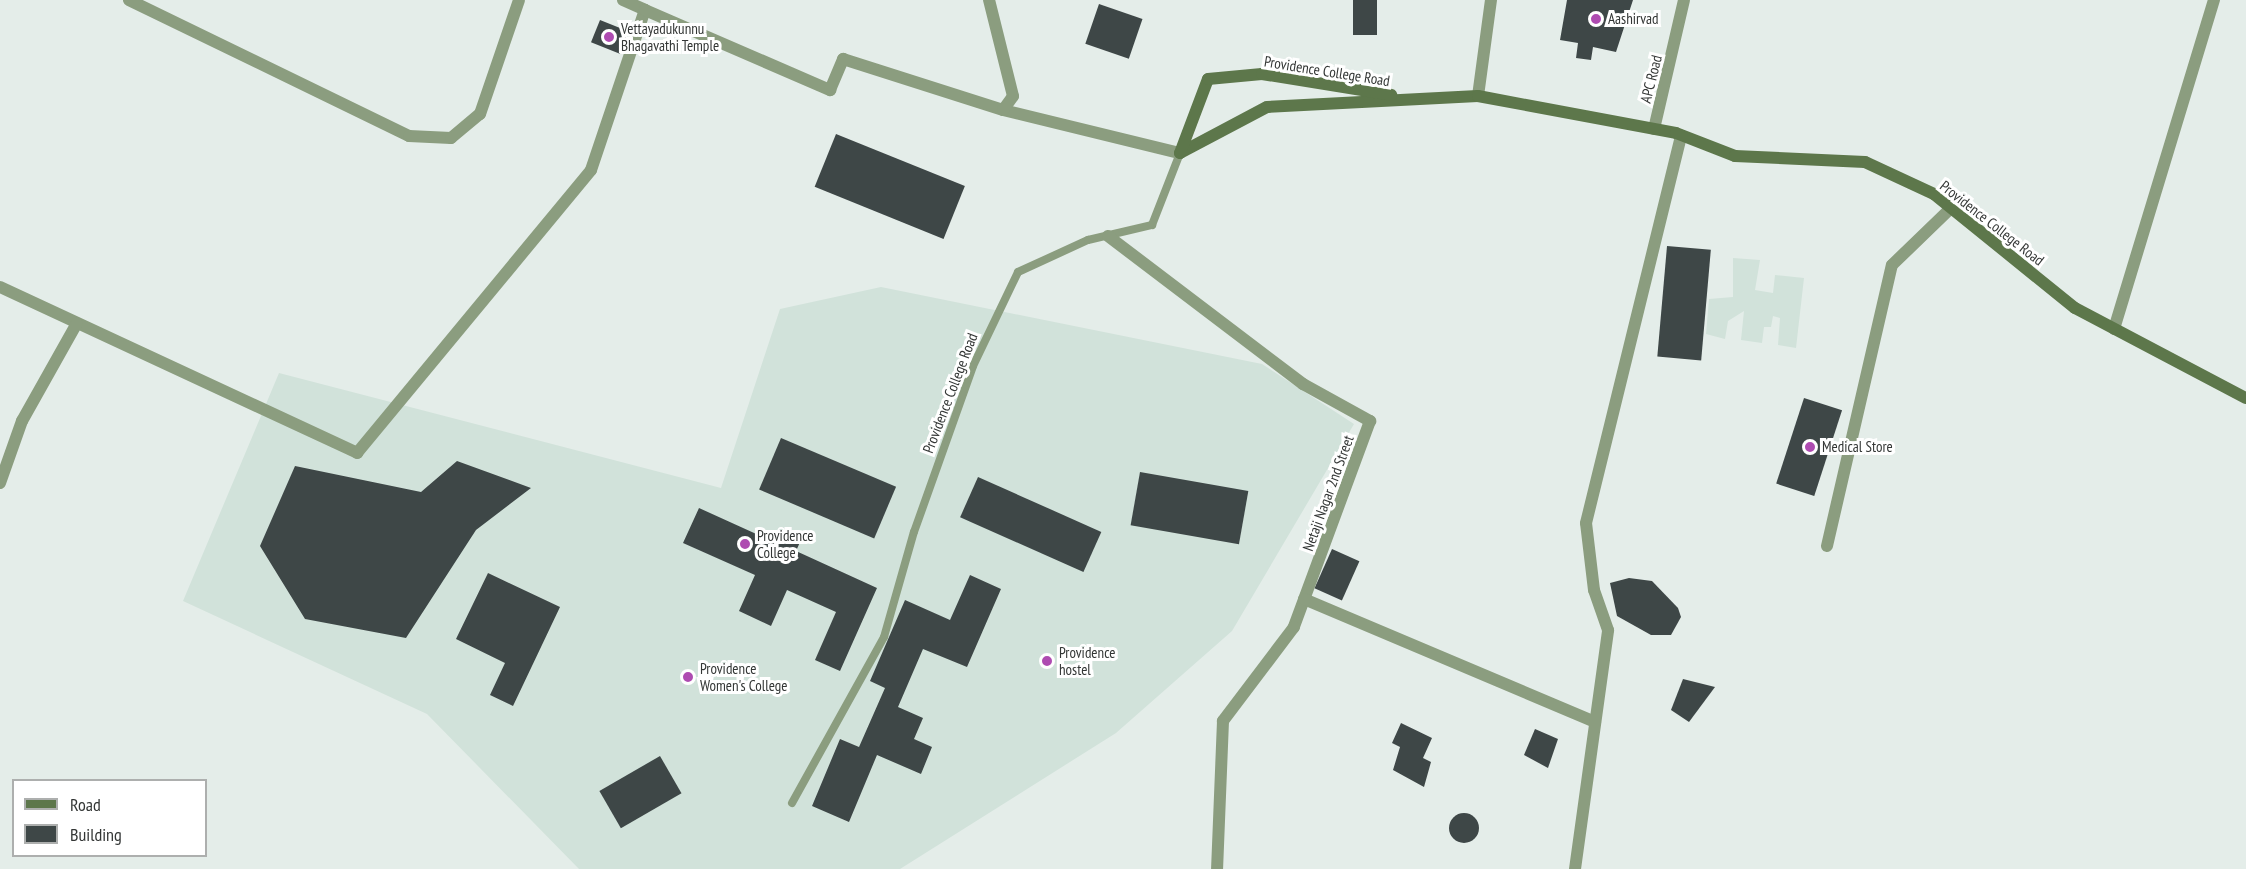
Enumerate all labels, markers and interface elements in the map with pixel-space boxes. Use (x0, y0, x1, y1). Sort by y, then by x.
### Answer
place label: Aashirvad (1608, 10, 1658, 28)
marker: Aashirvad (1589, 12, 1603, 26)
place label: Vettayadukunnu Bhagavathi Temple (621, 19, 719, 54)
marker: Vettayadukunnu Bhagavathi Temple (602, 30, 616, 44)
street label: Providence College Road (1263, 52, 1391, 90)
street label: APC Road (1636, 53, 1666, 105)
street label: Providence College Road (1936, 177, 2048, 269)
street label: Providence College Road (919, 330, 981, 456)
street label: Netaji Nagar 2nd Street (1299, 433, 1357, 553)
place label: Medical Store (1822, 438, 1893, 456)
marker: Medical Store (1803, 440, 1817, 454)
place label: Providence College (757, 526, 813, 561)
marker: Providence College (738, 537, 752, 551)
place label: Providence hostel (1059, 643, 1115, 678)
marker: Providence hostel (1040, 654, 1054, 668)
place label: Providence Women's College (700, 659, 787, 694)
marker: Providence Women's College (681, 670, 695, 684)
legend (12, 779, 207, 857)
text: Road (70, 793, 101, 816)
text: Building (70, 823, 122, 846)

